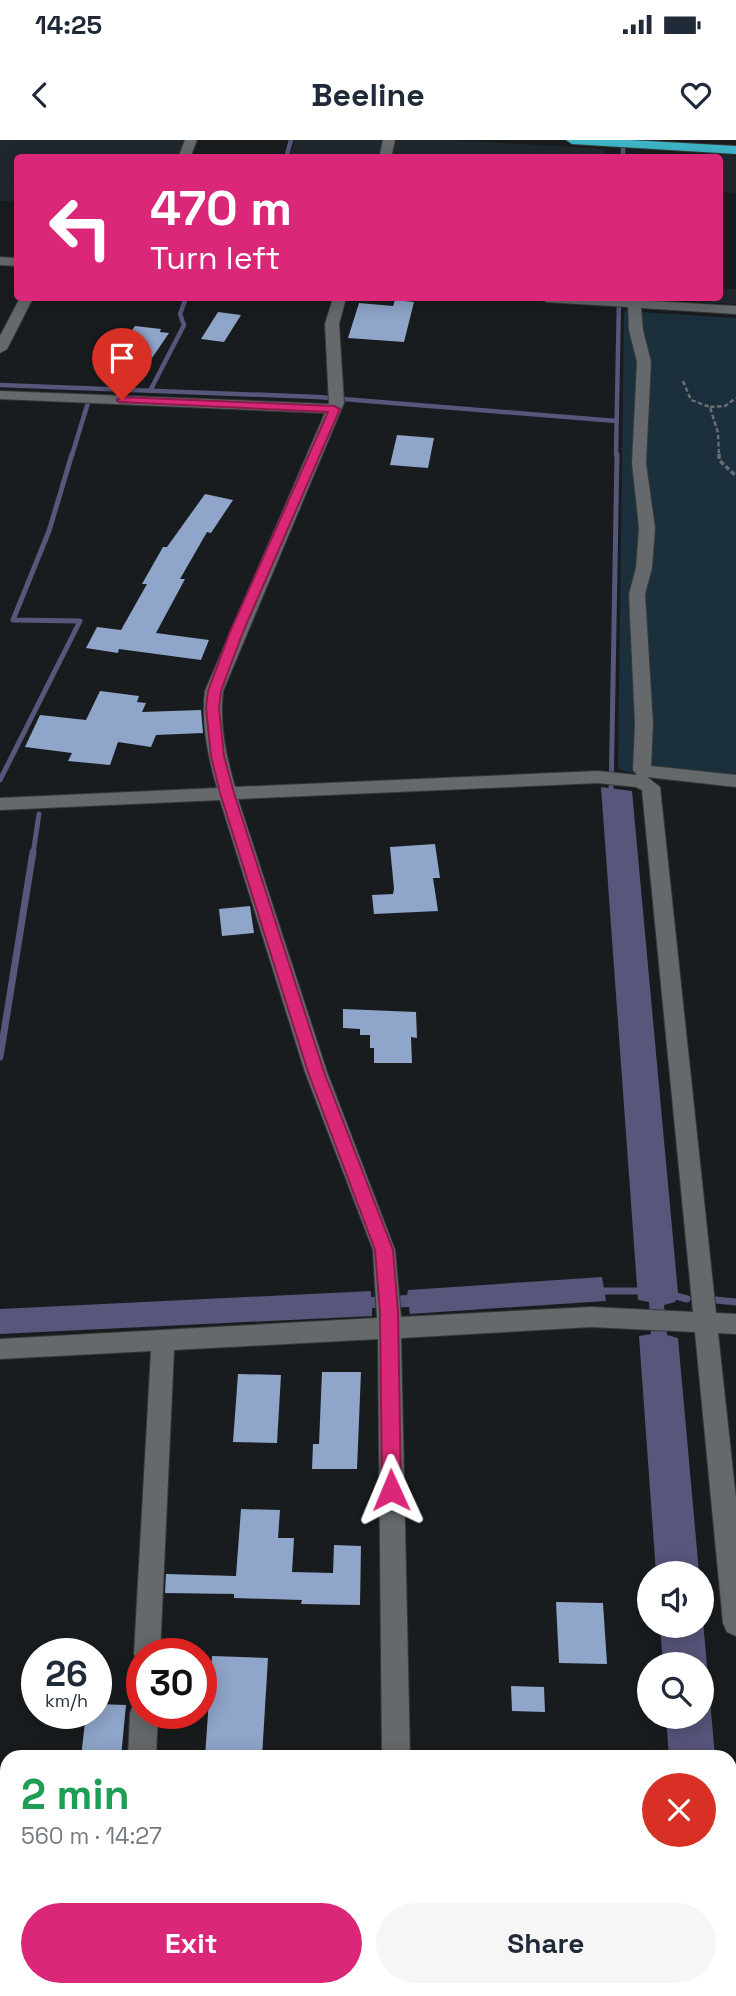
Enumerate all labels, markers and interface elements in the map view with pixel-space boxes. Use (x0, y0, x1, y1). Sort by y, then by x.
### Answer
text: 14:25 (35, 8, 102, 42)
text: Beeline (311, 75, 425, 115)
icon: back (21, 76, 59, 114)
icon: heart (677, 76, 715, 114)
text: 470 m (150, 177, 292, 239)
icon: left (35, 182, 126, 273)
text: Turn left (150, 238, 280, 278)
pin (92, 328, 152, 400)
icon: arrive (103, 339, 141, 377)
position arrow (354, 1453, 428, 1527)
map controls (637, 1561, 714, 1729)
button: sound (637, 1561, 714, 1638)
speed limit sign: 30 (126, 1638, 217, 1729)
text: 26 (45, 1652, 88, 1696)
button: search (637, 1652, 714, 1729)
text: km/h (45, 1689, 88, 1712)
text: 2 min (21, 1768, 130, 1821)
button: close (642, 1773, 716, 1847)
text: 560 m · 14:27 (21, 1821, 162, 1851)
button: Exit (21, 1903, 362, 1983)
button: Share (376, 1903, 716, 1983)

